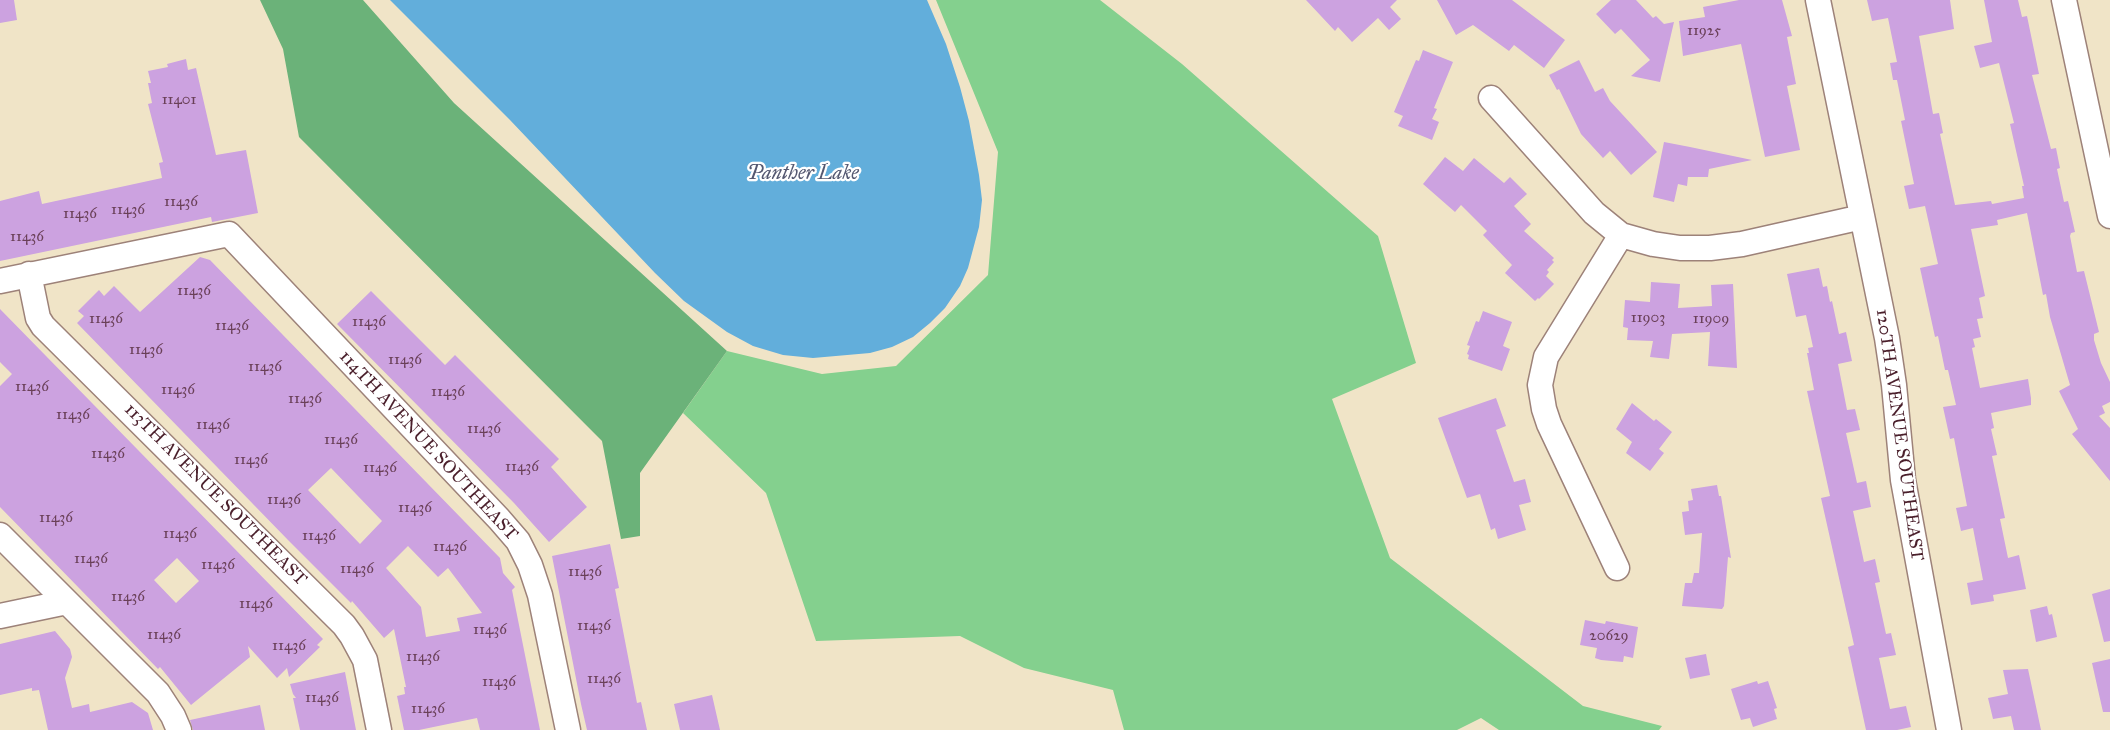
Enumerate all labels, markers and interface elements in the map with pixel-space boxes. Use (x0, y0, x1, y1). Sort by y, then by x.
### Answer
house number: 11925 (1687, 22, 1721, 40)
house number: 11401 (162, 91, 196, 109)
water label: Panther Lake (747, 162, 859, 186)
house number: 11436 (164, 193, 198, 211)
house number: 11436 (111, 201, 145, 219)
house number: 11436 (63, 205, 97, 223)
house number: 11436 (10, 228, 44, 246)
house number: 11436 (177, 282, 211, 300)
street label: 120TH AVENUE SOUTHEAST (1871, 308, 1927, 562)
house number: 11903 (1631, 309, 1665, 327)
house number: 11436 (89, 310, 123, 328)
house number: 11909 (1693, 310, 1729, 328)
house number: 11436 (352, 313, 386, 331)
house number: 11436 (215, 317, 249, 335)
house number: 11436 (129, 341, 163, 359)
street label: 114TH AVENUE SOUTHEAST (334, 346, 522, 546)
house number: 11436 (388, 351, 422, 369)
house number: 11436 (248, 358, 282, 376)
house number: 11436 (15, 378, 49, 396)
house number: 11436 (161, 381, 195, 399)
house number: 11436 (431, 383, 465, 401)
house number: 11436 (288, 390, 322, 408)
street label: 113TH AVENUE SOUTHEAST (119, 399, 311, 591)
house number: 11436 (56, 406, 90, 424)
house number: 11436 (196, 416, 230, 434)
house number: 11436 (467, 420, 501, 438)
house number: 11436 (324, 431, 358, 449)
house number: 11436 (91, 445, 125, 463)
house number: 11436 (234, 451, 268, 469)
house number: 11436 (505, 458, 539, 476)
house number: 11436 (363, 459, 397, 477)
house number: 11436 (267, 491, 301, 509)
house number: 11436 (398, 499, 432, 517)
house number: 11436 (39, 509, 73, 527)
house number: 11436 (163, 525, 197, 543)
house number: 11436 (302, 527, 336, 545)
house number: 11436 (433, 538, 467, 556)
house number: 11436 (74, 550, 108, 568)
house number: 11436 (201, 556, 235, 574)
house number: 11436 (340, 560, 374, 578)
house number: 11436 (568, 563, 602, 581)
house number: 11436 (111, 588, 145, 606)
house number: 11436 (239, 595, 273, 613)
house number: 11436 (577, 617, 611, 635)
house number: 11436 (473, 621, 507, 639)
house number: 11436 (147, 626, 181, 644)
house number: 20629 (1589, 627, 1629, 645)
house number: 11436 (272, 637, 306, 655)
house number: 11436 (406, 648, 440, 666)
house number: 11436 (587, 670, 621, 688)
house number: 11436 (482, 673, 516, 691)
house number: 11436 (305, 689, 339, 707)
house number: 11436 (411, 700, 445, 718)

